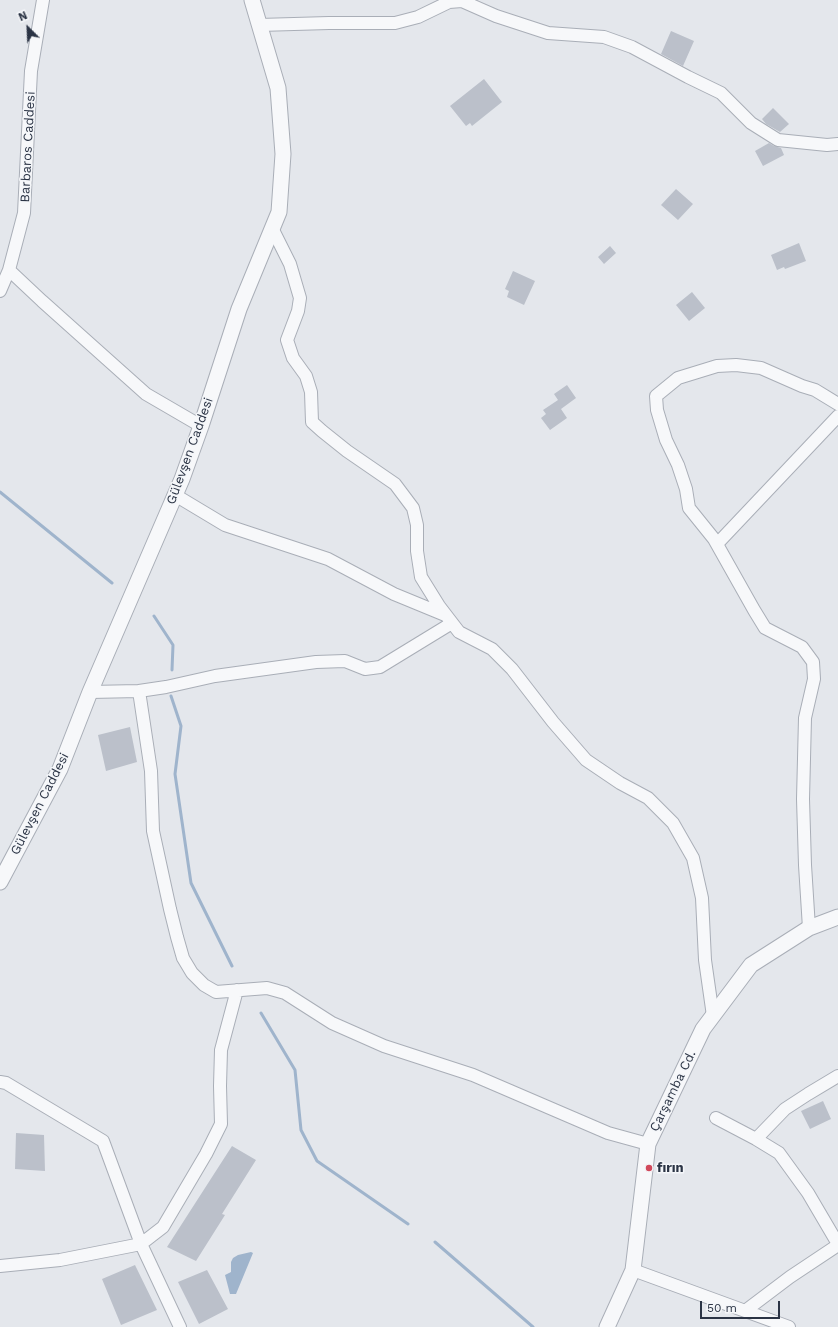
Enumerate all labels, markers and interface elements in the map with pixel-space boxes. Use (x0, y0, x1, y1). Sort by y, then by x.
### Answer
north arrow (8, 8, 48, 48)
text: N (17, 9, 29, 24)
street label: Barbaros Caddesi (17, 91, 39, 203)
street label: Gülevşen Caddesi (163, 395, 217, 507)
street label: Gülevşen Caddesi (8, 750, 72, 858)
street label: Çarşamba Cd. (647, 1048, 699, 1134)
place label: fırın (657, 1160, 684, 1176)
marker: fırın (644, 1163, 654, 1173)
scale bar (702, 1293, 782, 1319)
text: 50 m (707, 1301, 737, 1315)

